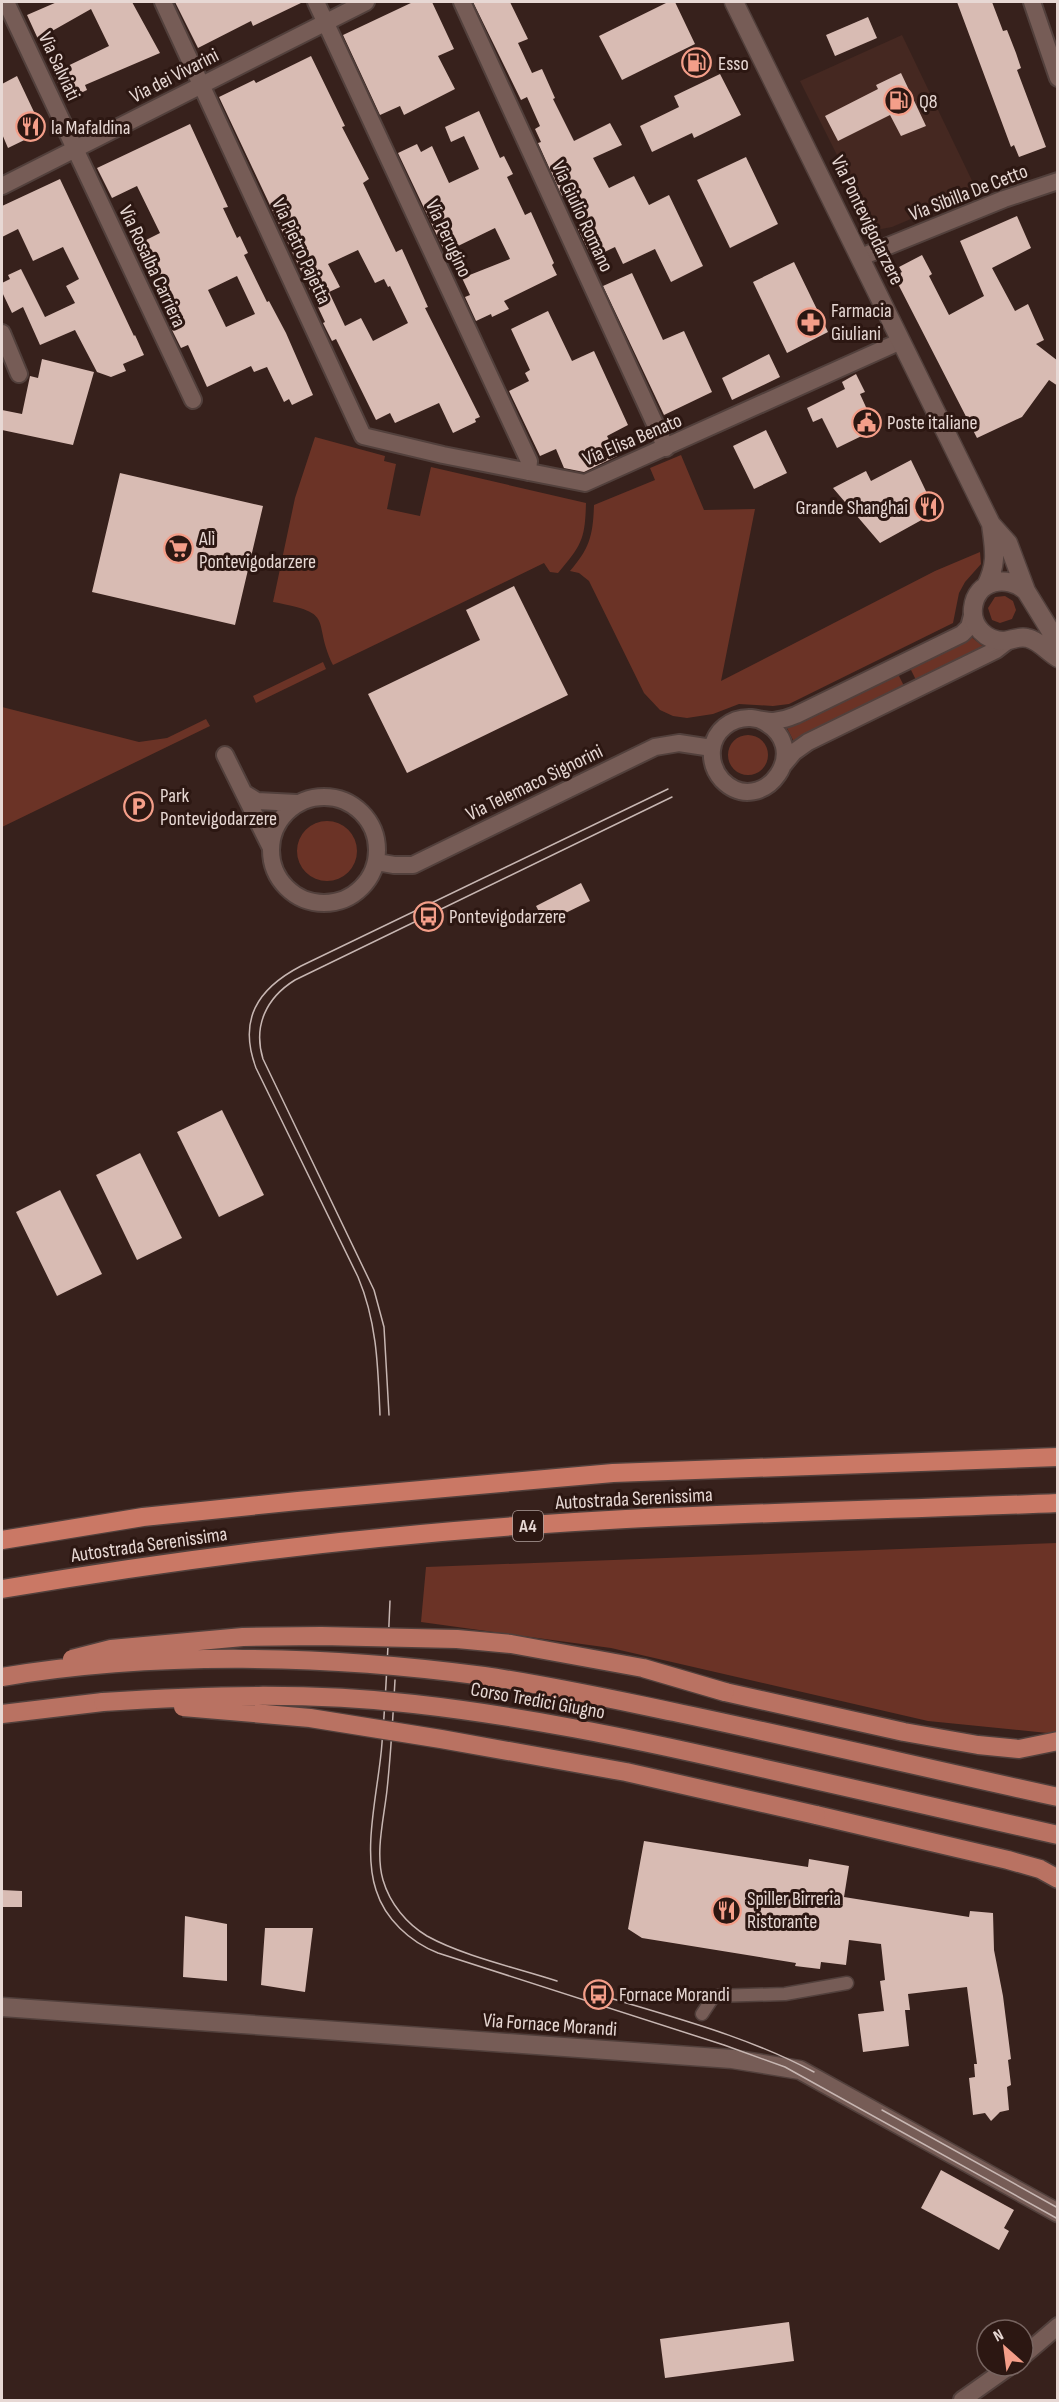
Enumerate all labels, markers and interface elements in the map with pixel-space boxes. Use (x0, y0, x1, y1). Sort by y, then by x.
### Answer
street label: Via Salviati (33, 28, 85, 104)
street label: Via dei Vivarini (126, 43, 223, 108)
fuel station icon: Esso (681, 47, 713, 79)
place label: Esso (718, 52, 749, 76)
fuel station icon: Q8 (882, 85, 914, 117)
place label: Q8 (919, 90, 938, 114)
restaurant icon: la Mafaldina (14, 111, 46, 143)
place label: la Mafaldina (51, 116, 130, 140)
street label: Via Pontevigodarzere (825, 152, 909, 289)
street label: Via Giulio Romano (546, 157, 618, 276)
street label: Via Sibilla De Cetto (906, 159, 1031, 227)
street label: Via Pietro Pajetta (266, 195, 336, 308)
street label: Via Perugino (420, 196, 476, 281)
street label: Via Rosalba Carriera (113, 202, 191, 331)
place label: Farmacia Giuliani (831, 299, 892, 346)
pharmacy icon: Farmacia Giuliani (794, 306, 826, 338)
public building icon: Poste italiane (850, 406, 882, 438)
street label: Via Elisa Benato (579, 408, 685, 472)
place label: Poste italiane (887, 411, 978, 435)
restaurant icon: Grande Shanghai (913, 491, 945, 523)
place label: Grande Shanghai (795, 496, 908, 520)
place label: Alì Pontevigodarzere (198, 527, 316, 574)
supermarket icon: Alì Pontevigodarzere (162, 533, 194, 565)
street label: Via Telemaco Signorini (462, 739, 607, 826)
place label: Park Pontevigodarzere (160, 784, 277, 831)
parking icon: Park Pontevigodarzere (123, 790, 155, 822)
bus stop icon: Pontevigodarzere (412, 900, 444, 932)
place label: Pontevigodarzere (449, 905, 566, 929)
street label: Autostrada Serenissima (554, 1483, 713, 1515)
road number: A4 (513, 1511, 543, 1541)
street label: Autostrada Serenissima (68, 1522, 229, 1568)
street label: Corso Tredici Giugno (469, 1677, 607, 1725)
place label: Spiller Birreria Ristorante (747, 1887, 841, 1934)
restaurant icon: Spiller Birreria Ristorante (710, 1894, 742, 1926)
bus stop icon: Fornace Morandi (582, 1978, 614, 2010)
place label: Fornace Morandi (619, 1983, 730, 2007)
street label: Via Fornace Morandi (482, 2008, 618, 2042)
north arrow (975, 2318, 1035, 2378)
text: N (990, 2326, 1007, 2346)

